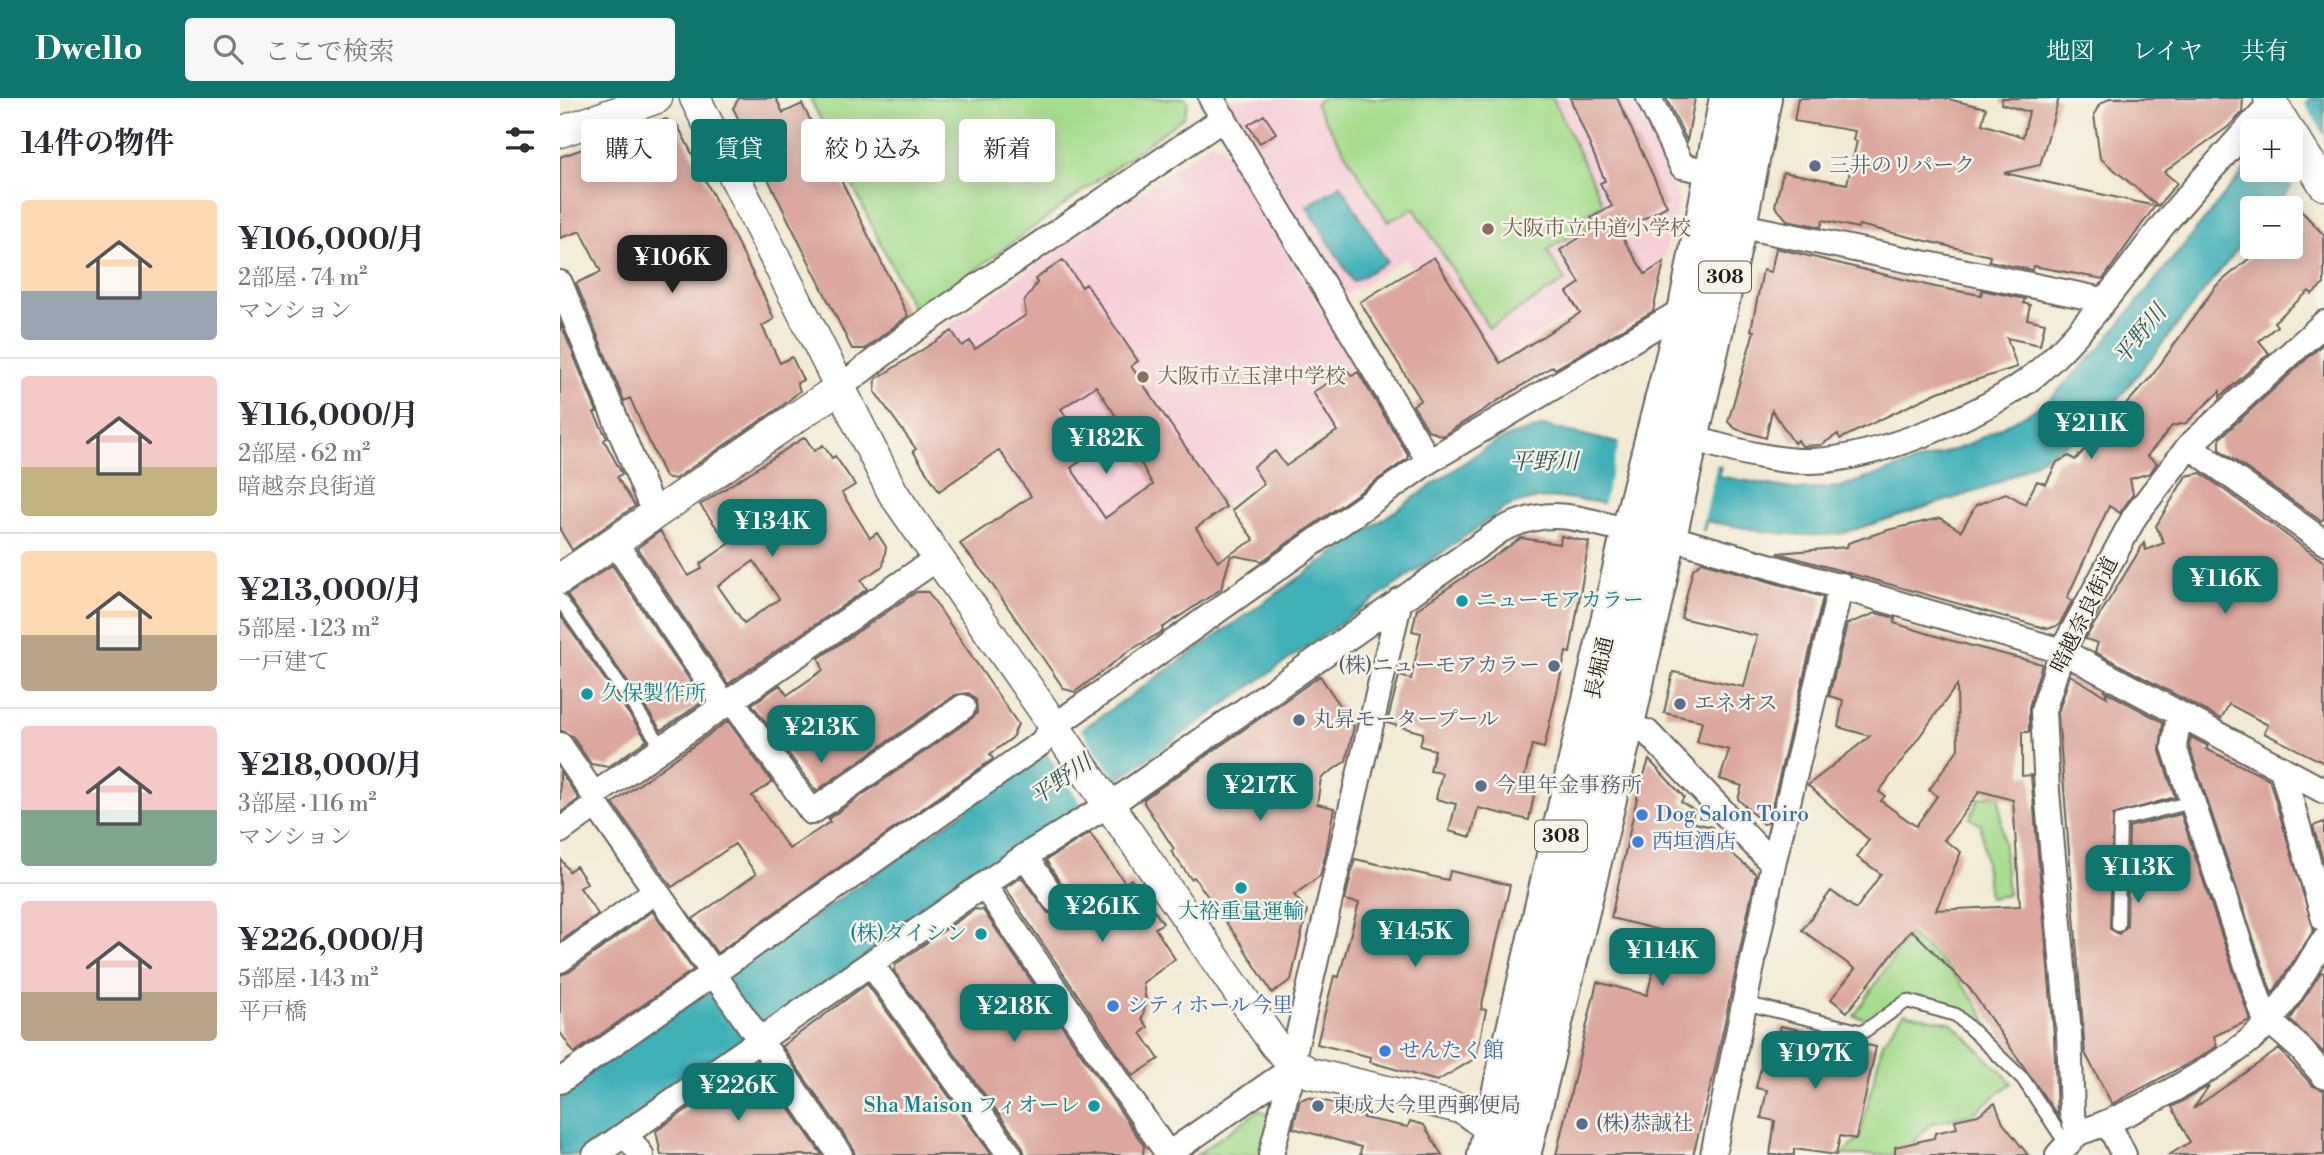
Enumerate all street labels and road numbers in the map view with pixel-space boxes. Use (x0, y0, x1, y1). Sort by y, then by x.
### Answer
road number: 308 (1699, 262, 1751, 293)
street label: 暗越奈良街道 (2046, 553, 2124, 677)
street label: 長堀通 (1580, 634, 1620, 702)
road number: 308 (1535, 820, 1587, 852)

